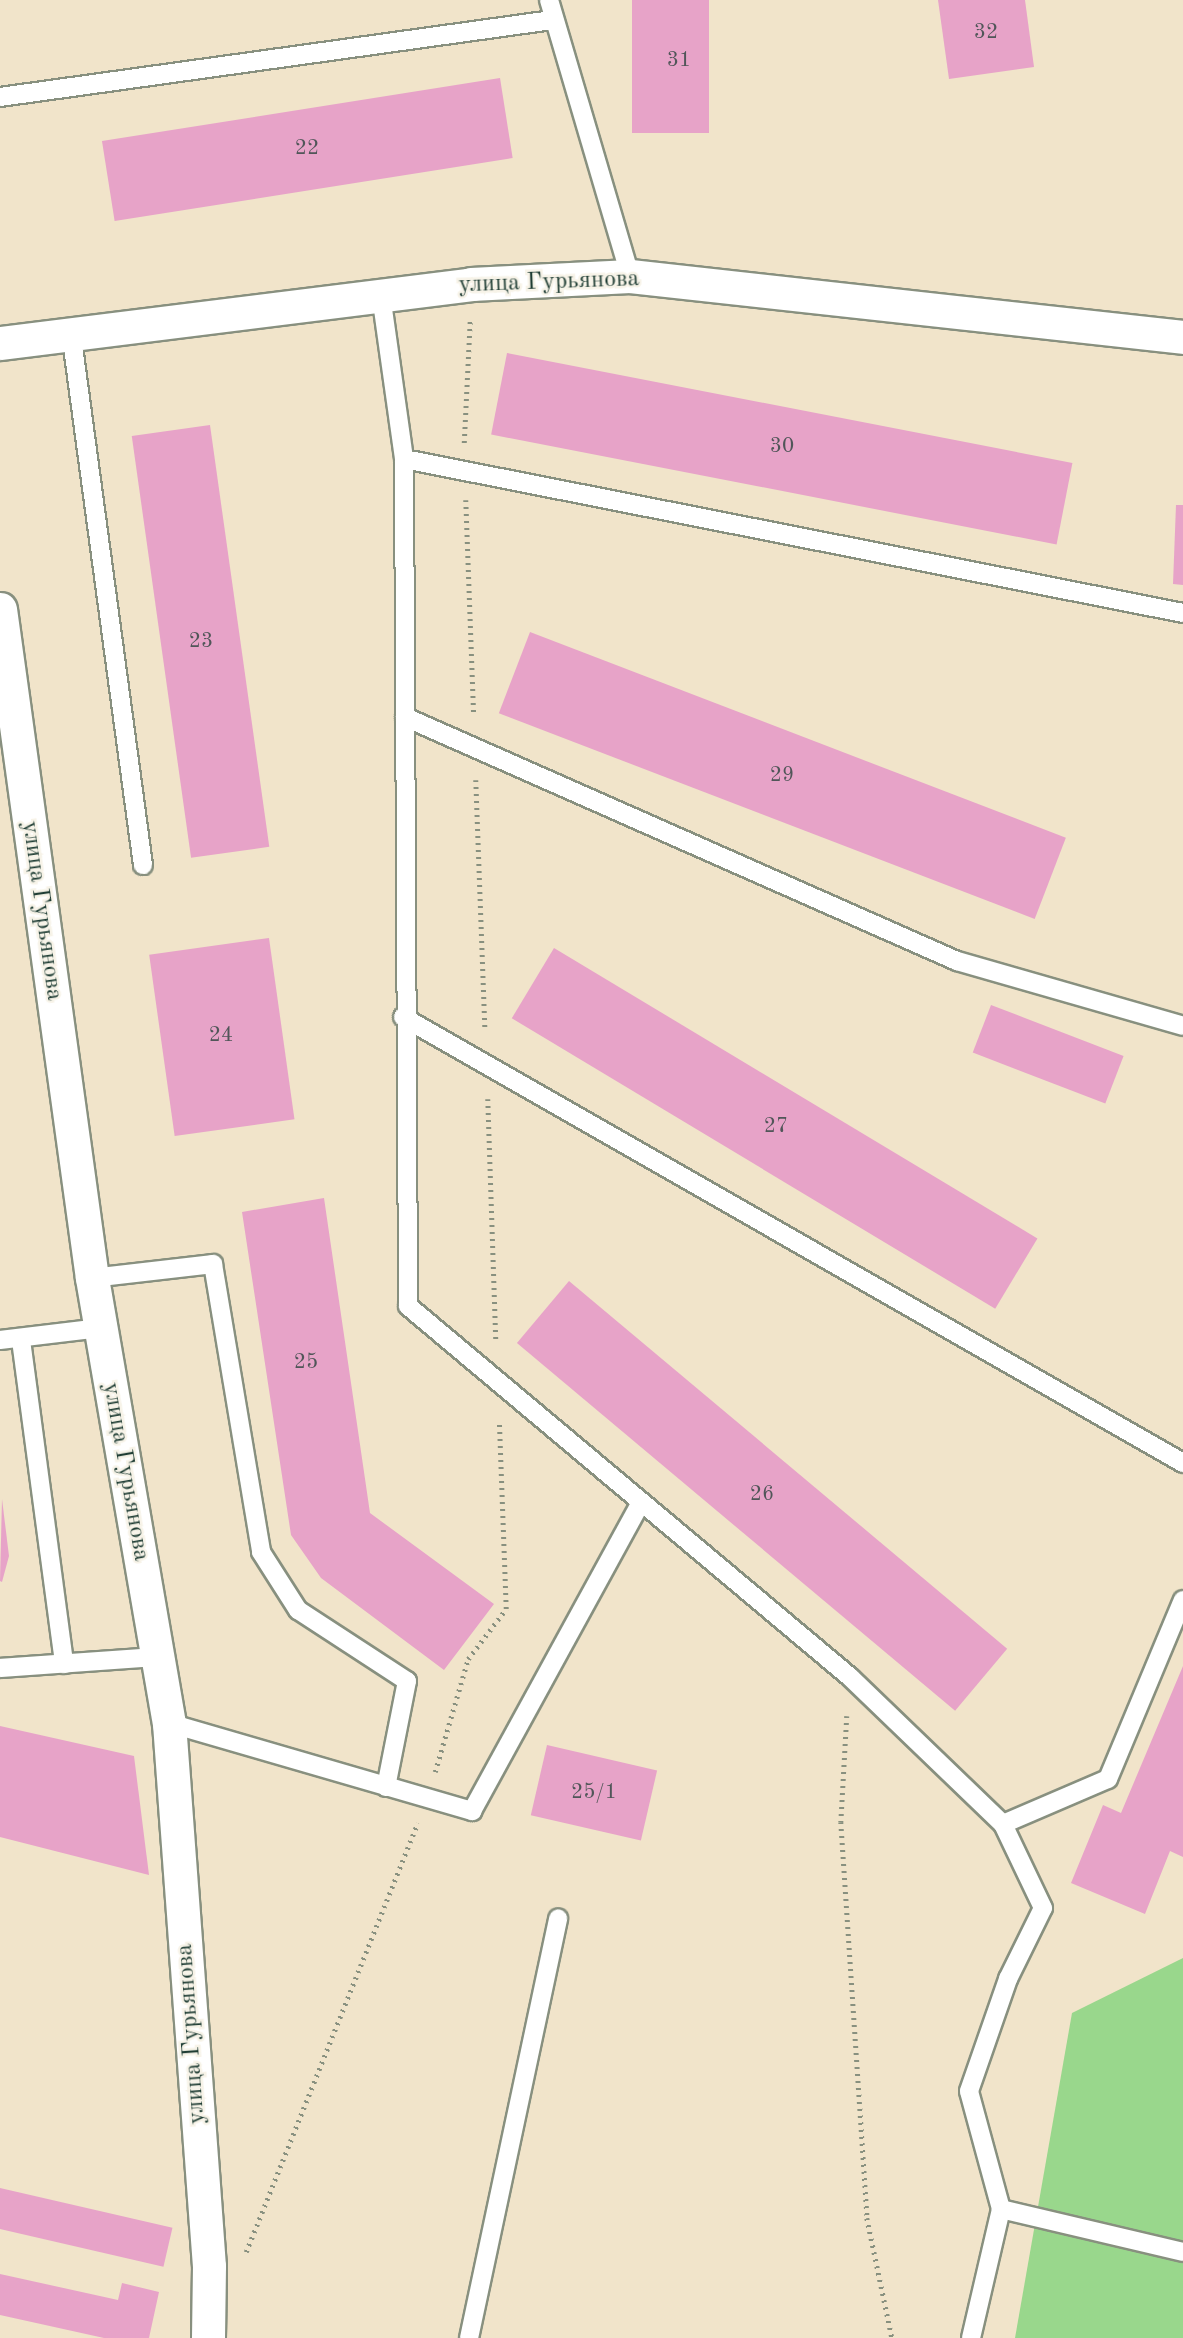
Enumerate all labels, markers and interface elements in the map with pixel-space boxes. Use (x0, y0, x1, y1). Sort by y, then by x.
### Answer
house number: 32 (974, 20, 998, 46)
house number: 31 (667, 48, 691, 74)
house number: 22 (295, 136, 319, 162)
street label: улица Гурьянова (458, 265, 640, 301)
house number: 30 (770, 434, 794, 460)
house number: 23 (189, 629, 213, 655)
house number: 29 (770, 763, 794, 789)
street label: улица Гурьянова (14, 819, 68, 1003)
house number: 24 (209, 1023, 233, 1049)
house number: 27 (764, 1114, 788, 1140)
house number: 25 (294, 1350, 318, 1376)
street label: улица Гурьянова (95, 1380, 155, 1564)
house number: 26 (750, 1482, 774, 1508)
house number: 25/1 (571, 1780, 617, 1806)
street label: улица Гурьянова (171, 1943, 213, 2125)

